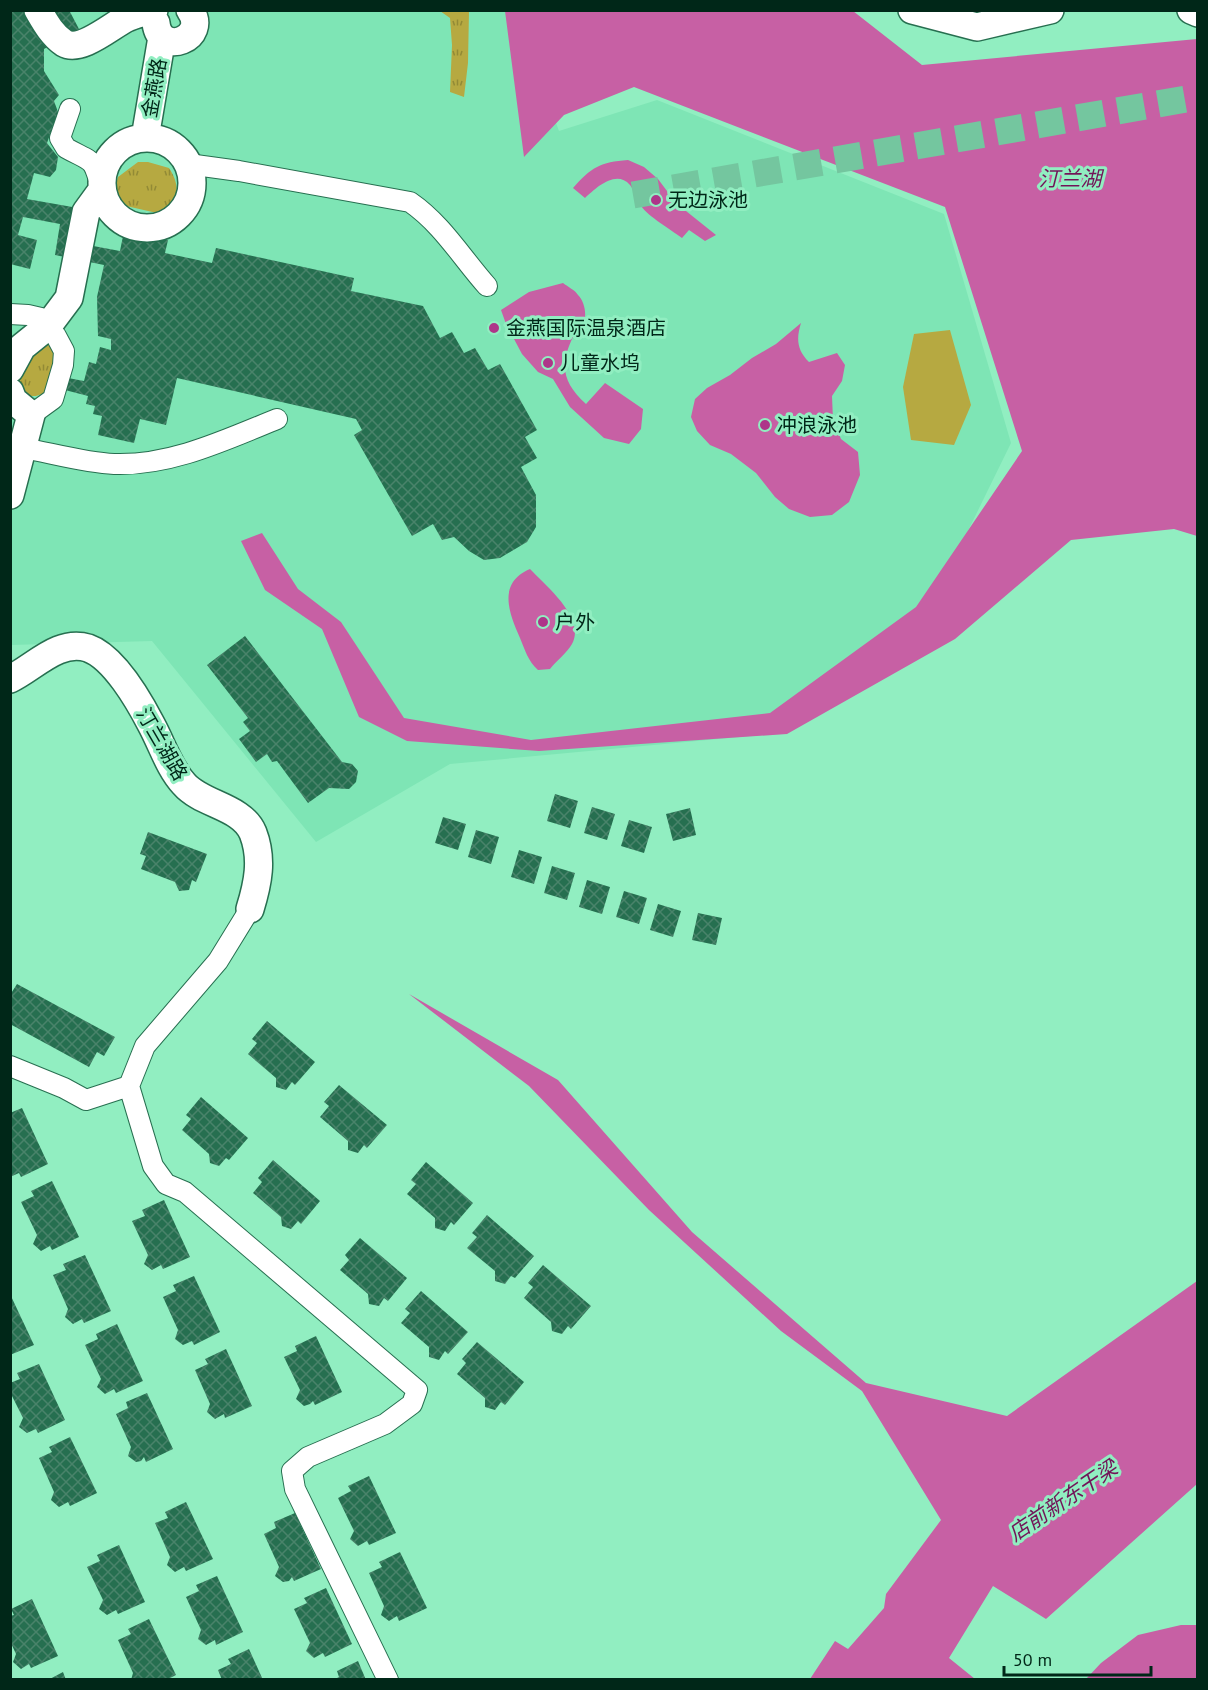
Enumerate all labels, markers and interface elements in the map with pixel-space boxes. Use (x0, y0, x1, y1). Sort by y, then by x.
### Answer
street label: 金燕路 (136, 56, 172, 120)
water label: 汀兰湖 (1039, 165, 1104, 192)
place label: 无边泳池 (668, 187, 748, 213)
marker: 无边泳池 (649, 193, 663, 207)
place label: 金燕国际温泉酒店 (506, 315, 666, 341)
marker: 金燕国际温泉酒店 (487, 321, 501, 335)
place label: 儿童水坞 (560, 350, 640, 376)
marker: 儿童水坞 (541, 356, 555, 370)
place label: 冲浪泳池 (777, 412, 857, 438)
marker: 冲浪泳池 (758, 418, 772, 432)
place label: 户外 (555, 609, 595, 635)
marker: 户外 (536, 615, 550, 629)
street label: 汀兰湖路 (131, 703, 193, 785)
water label: 店前新东干梁 (1003, 1453, 1124, 1547)
scale bar (1004, 1639, 1151, 1677)
text: 50 m (1013, 1648, 1052, 1671)

